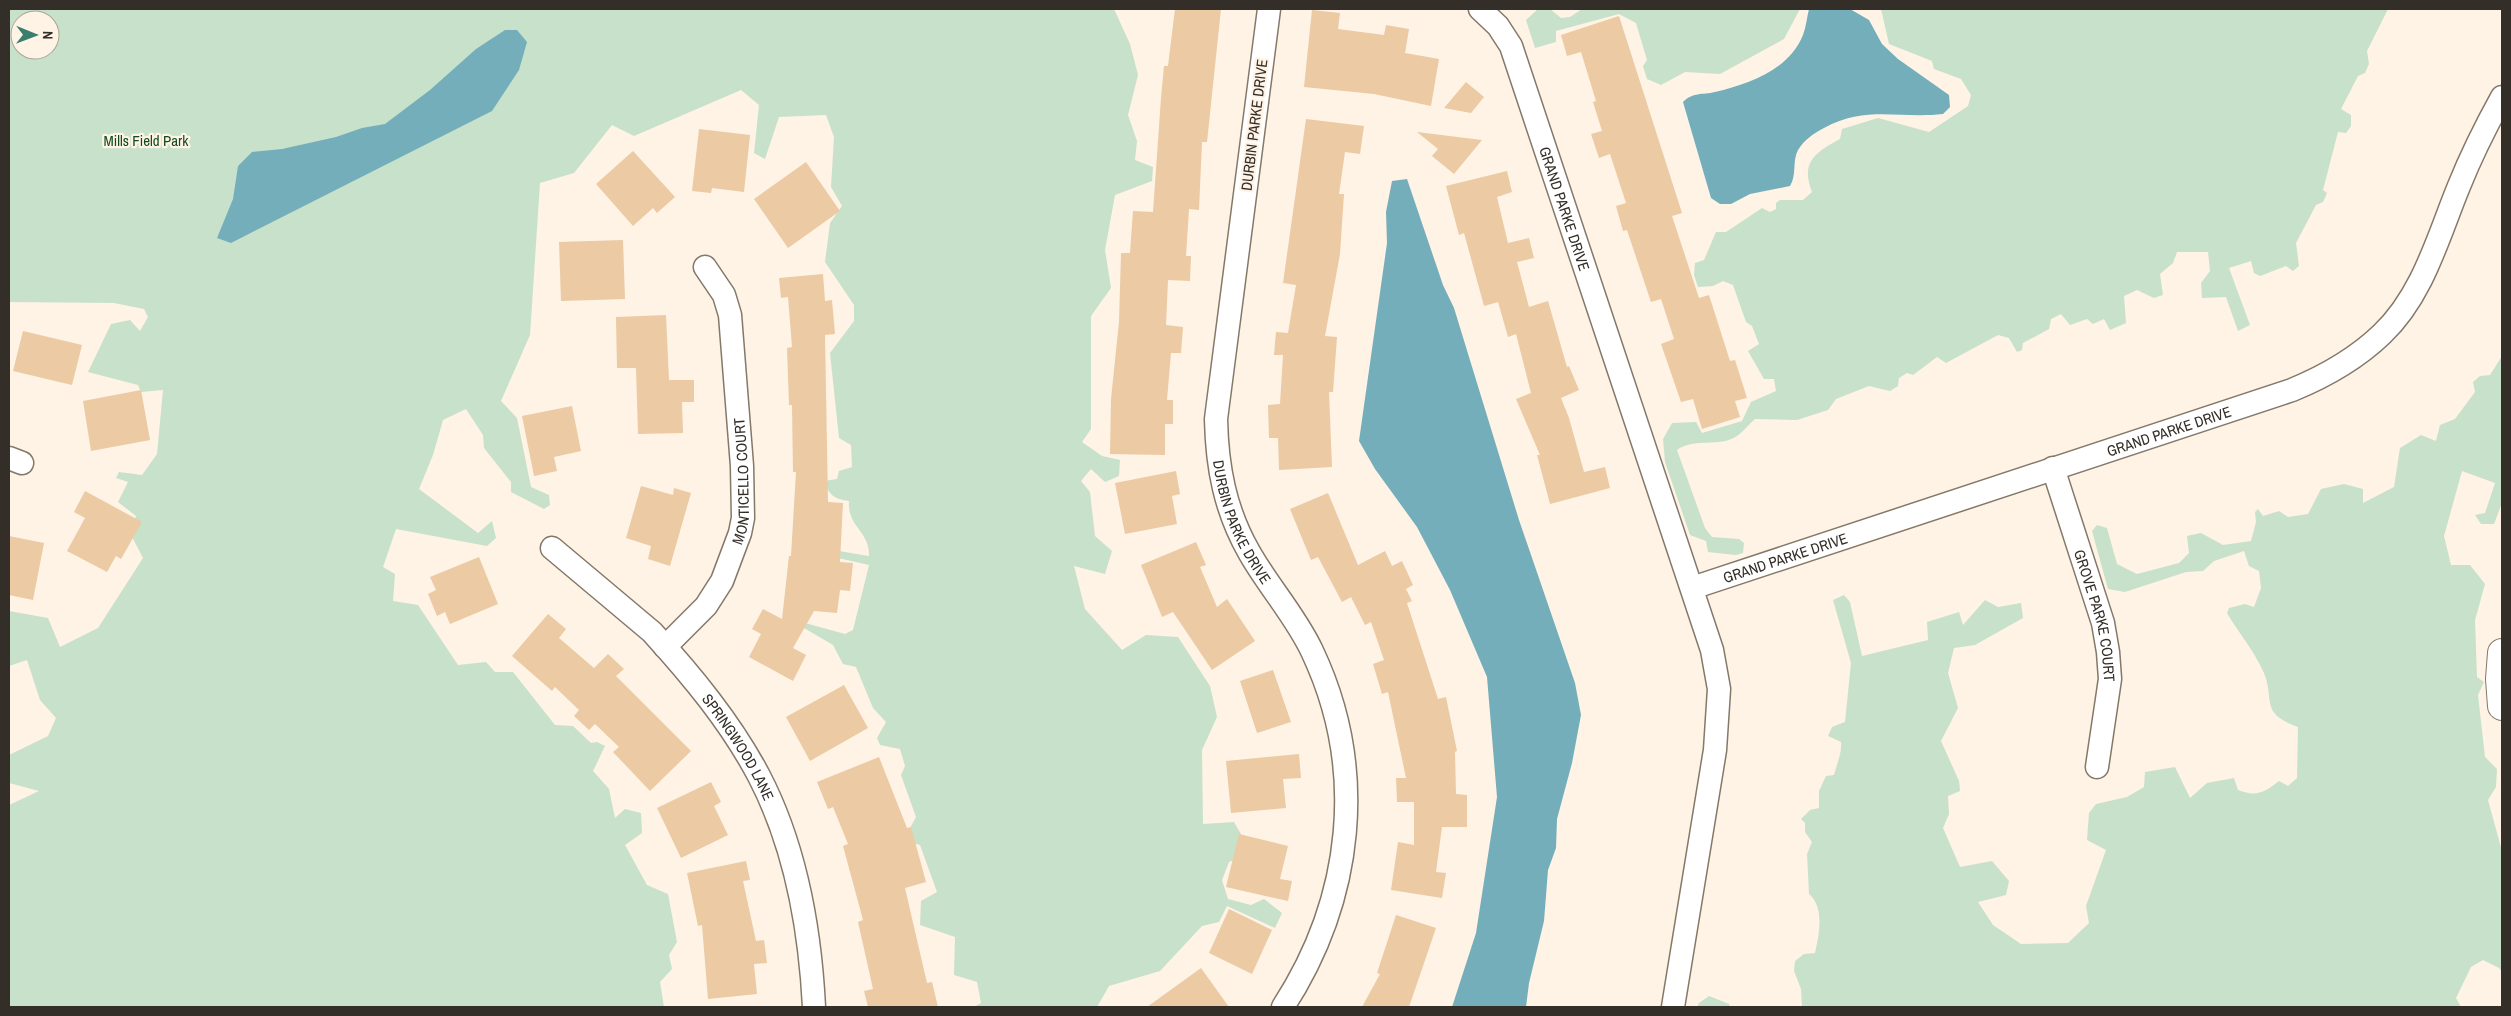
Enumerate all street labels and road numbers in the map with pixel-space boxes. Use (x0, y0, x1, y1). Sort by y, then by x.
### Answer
street label: DURBIN PARKE DRIVE (1236, 58, 1272, 192)
street label: GRAND PARKE DRIVE (1535, 144, 1596, 274)
street label: GRAND PARKE DRIVE (2104, 400, 2234, 461)
street label: MONTICELLO COURT (726, 417, 754, 547)
street label: DURBIN PARKE DRIVE (1209, 459, 1277, 588)
street label: GRAND PARKE DRIVE (1720, 527, 1850, 588)
street label: GROVE PARKE COURT (2069, 547, 2121, 683)
street label: SPRINGWOOD LANE (698, 689, 780, 804)

